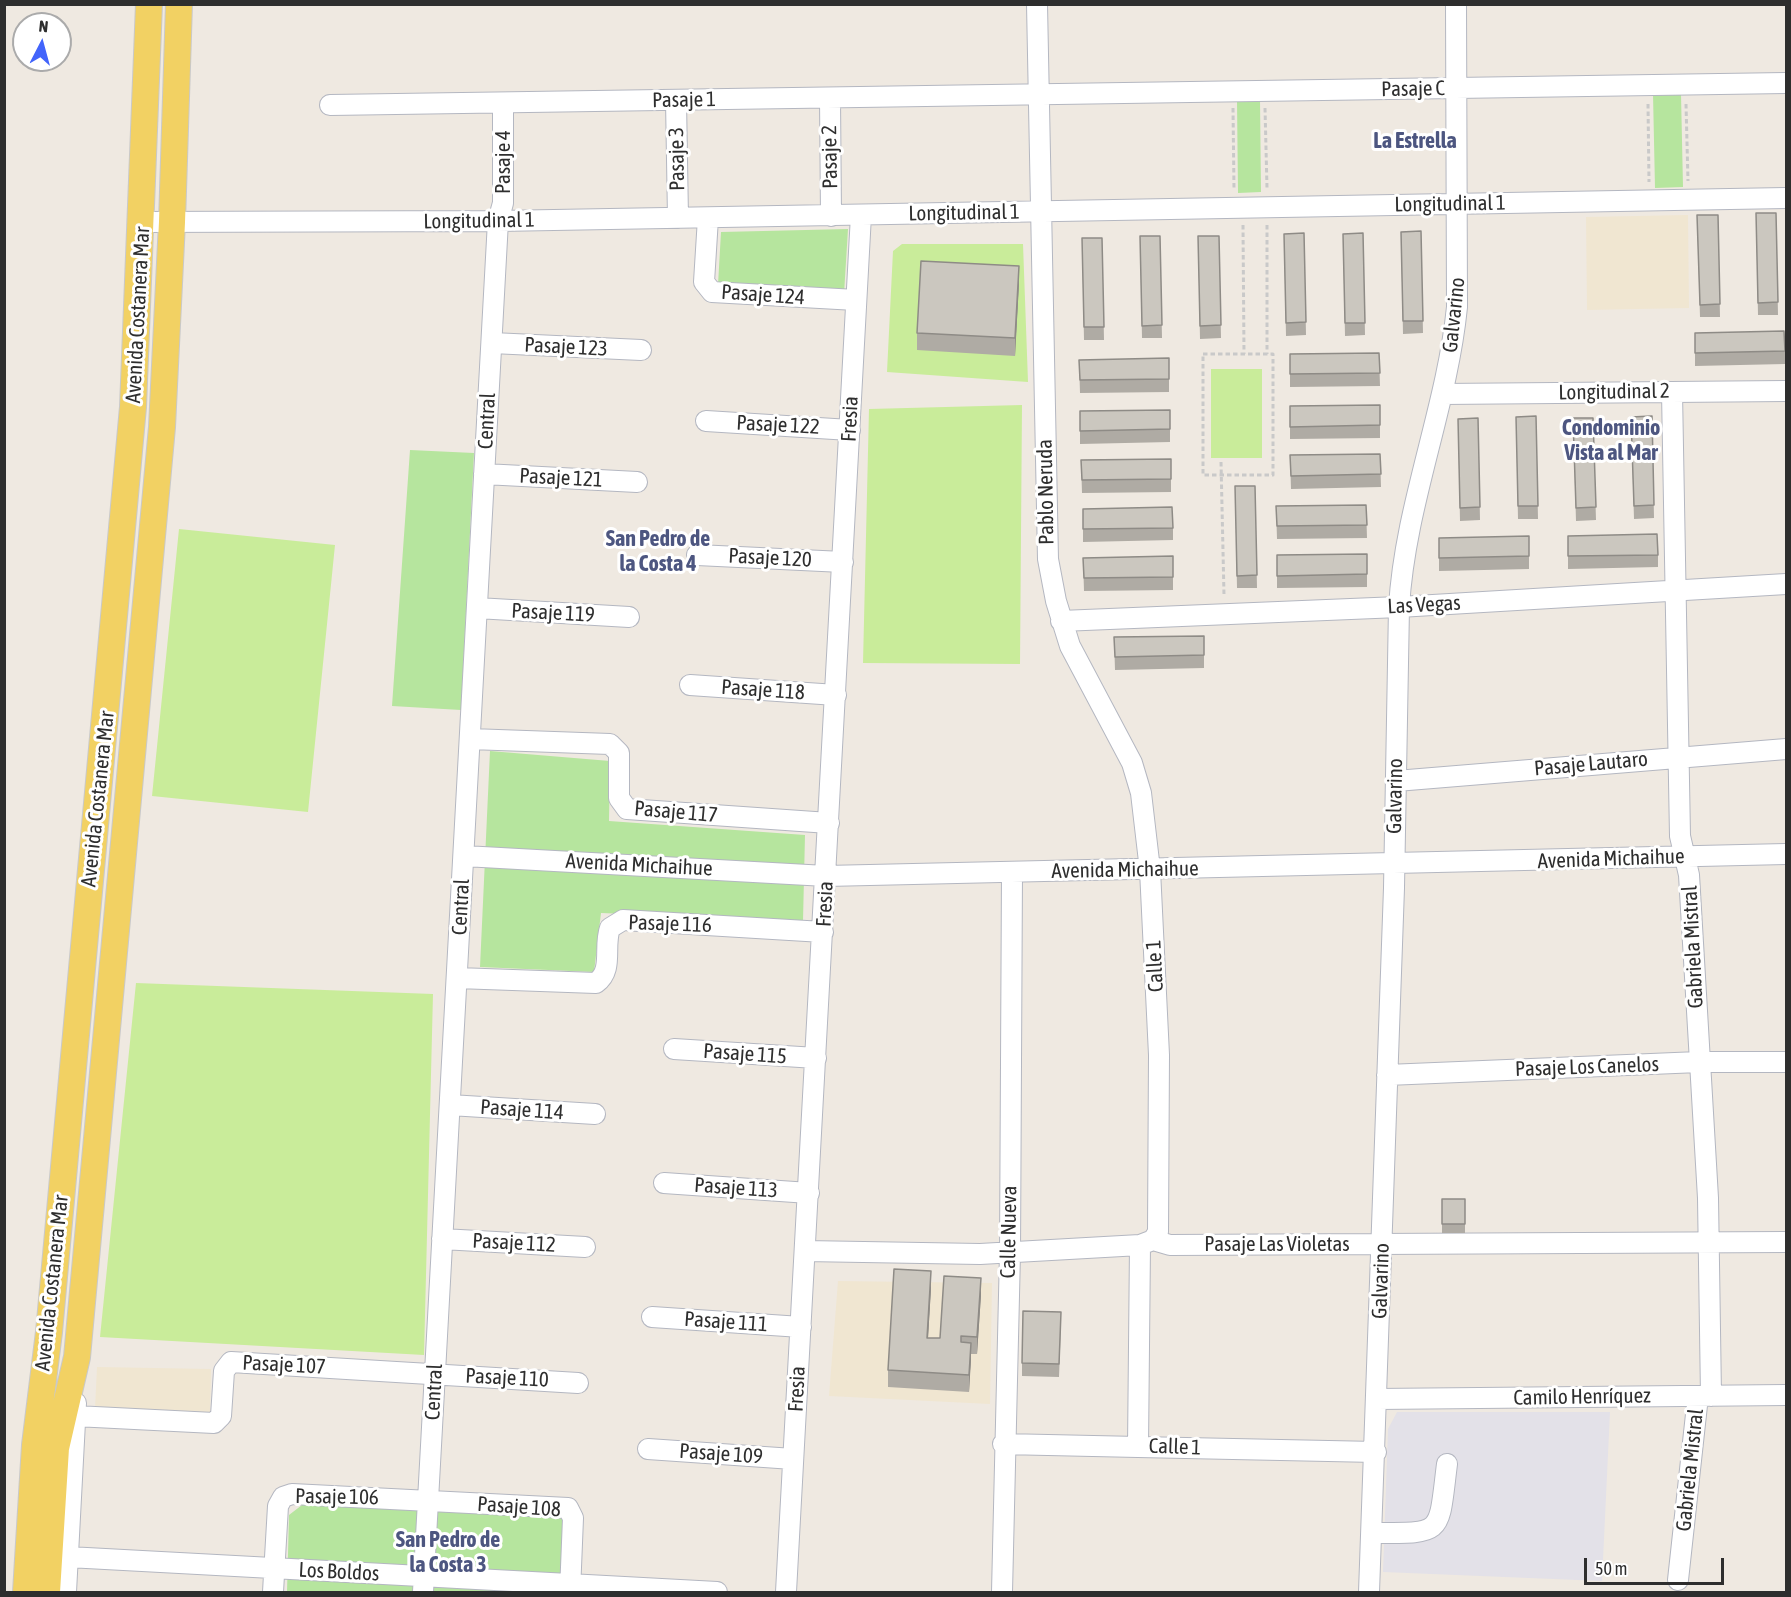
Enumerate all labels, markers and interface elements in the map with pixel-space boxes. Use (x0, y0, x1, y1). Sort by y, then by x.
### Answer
north arrow (12, 12, 72, 72)
text: N (38, 17, 49, 36)
street label: Pasaje C (1381, 76, 1445, 102)
street label: Pasaje 1 (652, 87, 716, 113)
street label: Pasaje 2 (817, 125, 843, 189)
street label: Pasaje 3 (664, 127, 690, 191)
district label: La Estrella (1373, 128, 1457, 154)
street label: Pasaje 4 (490, 130, 516, 194)
street label: Longitudinal 1 (1394, 190, 1506, 218)
street label: Longitudinal 1 (908, 199, 1020, 227)
street label: Longitudinal 1 (423, 207, 535, 235)
street label: Avenida Costanera Mar (121, 226, 155, 404)
street label: Galvarino (1438, 276, 1470, 354)
street label: Pasaje 124 (720, 280, 806, 310)
street label: Pasaje 123 (524, 332, 608, 362)
street label: Longitudinal 2 (1558, 378, 1670, 406)
street label: Central (473, 392, 501, 450)
street label: Fresia (836, 395, 864, 443)
street label: Pasaje 122 (736, 410, 820, 440)
district label: Condominio Vista al Mar (1562, 415, 1660, 466)
street label: Pablo Neruda (1032, 439, 1060, 545)
street label: Pasaje 121 (519, 463, 603, 493)
district label: San Pedro de la Costa 4 (606, 526, 710, 578)
street label: Pasaje 120 (728, 543, 812, 573)
street label: Las Vegas (1387, 591, 1461, 619)
street label: Pasaje 119 (511, 598, 595, 628)
street label: Pasaje 118 (720, 675, 806, 705)
street label: Avenida Costanera Mar (76, 710, 120, 888)
street label: Pasaje Lautaro (1533, 746, 1649, 782)
street label: Galvarino (1382, 758, 1408, 834)
street label: Pasaje 117 (633, 796, 719, 828)
street label: Avenida Michaihue (1537, 844, 1685, 874)
street label: Avenida Michaihue (565, 849, 713, 881)
street label: Avenida Michaihue (1051, 856, 1199, 884)
street label: Central (447, 878, 475, 936)
street label: Fresia (811, 880, 839, 928)
street label: Gabriela Mistral (1677, 885, 1709, 1009)
street label: Pasaje 116 (628, 910, 712, 938)
street label: Calle 1 (1141, 939, 1169, 993)
street label: Pasaje 115 (702, 1039, 788, 1069)
street label: Pasaje Los Canelos (1515, 1052, 1659, 1082)
street label: Pasaje 114 (479, 1095, 565, 1125)
street label: Pasaje 113 (693, 1173, 779, 1203)
street label: Calle Nueva (996, 1185, 1022, 1279)
street label: Avenida Costanera Mar (30, 1194, 74, 1372)
street label: Pasaje 112 (472, 1228, 556, 1258)
street label: Pasaje Las Violetas (1204, 1231, 1350, 1257)
street label: Galvarino (1367, 1243, 1395, 1319)
street label: Pasaje 111 (683, 1307, 769, 1337)
street label: Pasaje 107 (242, 1350, 326, 1380)
street label: Central (420, 1363, 448, 1421)
street label: Pasaje 110 (465, 1363, 549, 1393)
street label: Fresia (783, 1365, 811, 1413)
street label: Camilo Henríquez (1513, 1383, 1651, 1411)
street label: Gabriela Mistral (1671, 1407, 1709, 1533)
street label: Calle 1 (1148, 1433, 1202, 1461)
street label: Pasaje 109 (678, 1439, 764, 1469)
street label: Pasaje 106 (295, 1484, 379, 1510)
street label: Pasaje 108 (476, 1492, 562, 1522)
district label: San Pedro de la Costa 3 (396, 1527, 500, 1579)
scale bar (1587, 1546, 1726, 1584)
street label: Los Boldos (298, 1557, 380, 1587)
text: 50 m (1595, 1558, 1627, 1579)

